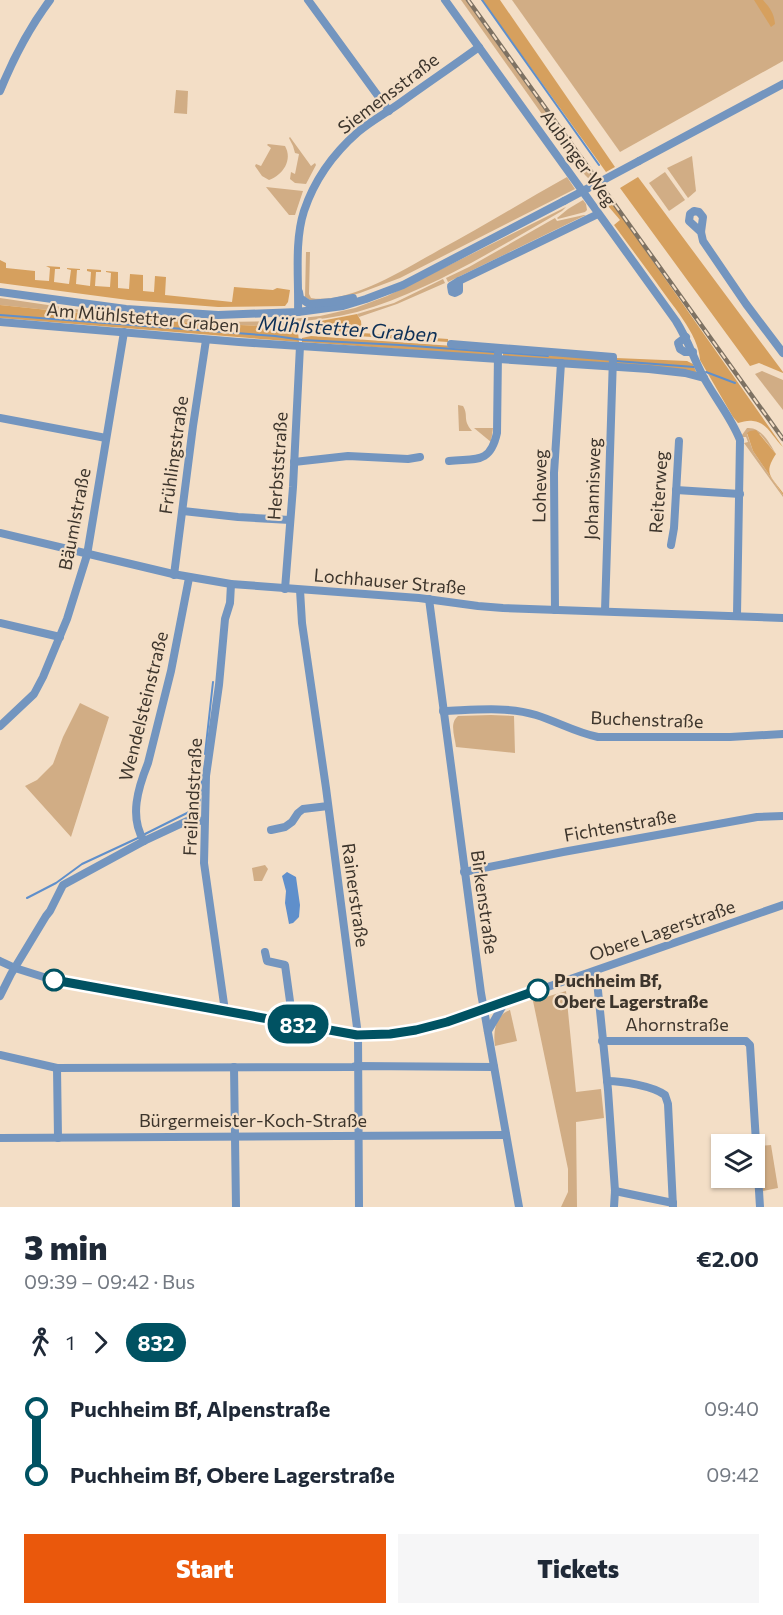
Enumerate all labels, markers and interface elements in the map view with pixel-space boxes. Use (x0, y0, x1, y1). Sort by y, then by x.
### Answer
street label: Siemensstraße (333, 48, 443, 138)
street label: Aubinger Weg (537, 105, 622, 211)
street label: Am Mühlstetter Graben (46, 298, 240, 336)
water label: Mühlstetter Graben (258, 310, 438, 346)
street label: Frühlingstraße (154, 394, 192, 516)
street label: Herbststraße (262, 411, 292, 521)
street label: Johannisweg (579, 437, 605, 541)
street label: Loheweg (527, 449, 551, 523)
street label: Reiterweg (644, 450, 672, 534)
street label: Bäumlstraße (53, 466, 95, 572)
street label: Lochhauser Straße (313, 563, 467, 599)
street label: Wendelsteinstraße (114, 629, 172, 783)
street label: Buchenstraße (590, 706, 704, 732)
street label: Freilandstraße (178, 737, 206, 857)
street label: Fichtenstraße (562, 804, 678, 846)
street label: Rainerstraße (338, 841, 374, 949)
street label: Birkenstraße (467, 849, 503, 955)
street label: Obere Lagerstraße (586, 895, 738, 965)
unlabelled marker (43, 969, 65, 991)
place label: Puchheim Bf, Obere Lagerstraße (554, 969, 708, 1012)
marker: Puchheim Bf, Obere Lagerstraße (527, 979, 549, 1001)
line badge: 832 (264, 1004, 332, 1044)
text: 832 (280, 1012, 316, 1037)
street label: Ahornstraße (625, 1013, 729, 1035)
street label: Bürgermeister-Koch-Straße (139, 1109, 367, 1131)
map controls (711, 1134, 765, 1188)
button: layers (711, 1134, 765, 1188)
text: 3 min (24, 1226, 107, 1267)
text: €2.00 (696, 1245, 759, 1272)
text: 09:39 – 09:42 · Bus (24, 1269, 195, 1293)
icon: walk (24, 1326, 57, 1359)
icon: forward (84, 1326, 117, 1359)
text: 1 (66, 1330, 75, 1354)
text: 832 (138, 1330, 174, 1355)
text: Puchheim Bf, Alpenstraße (70, 1395, 330, 1422)
text: 09:40 (704, 1396, 759, 1420)
text: Puchheim Bf, Obere Lagerstraße (70, 1461, 395, 1488)
text: 09:42 (706, 1462, 759, 1486)
button: Start (24, 1534, 386, 1603)
button: Tickets (398, 1534, 759, 1603)

